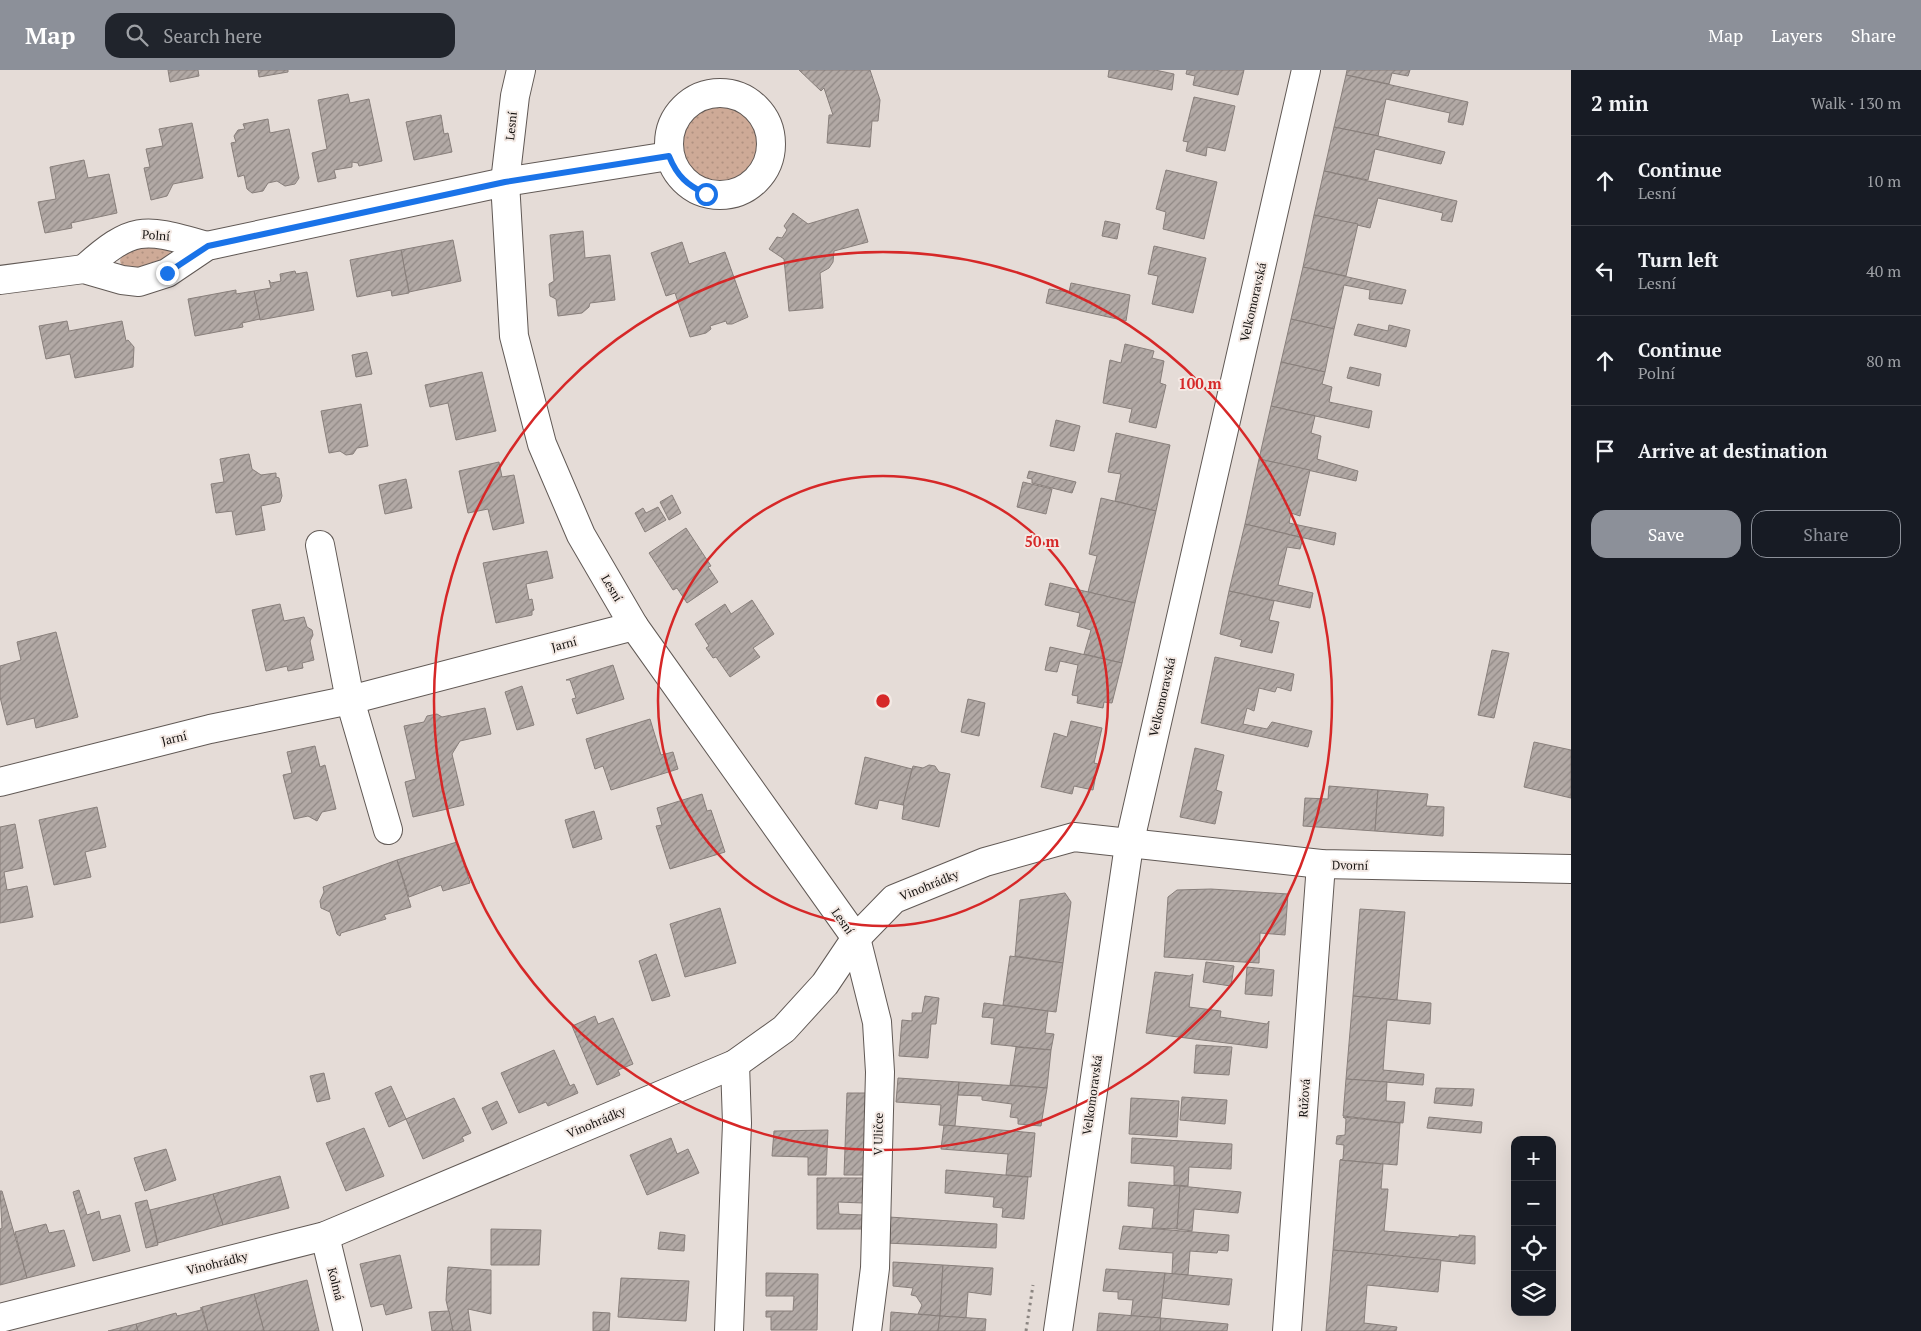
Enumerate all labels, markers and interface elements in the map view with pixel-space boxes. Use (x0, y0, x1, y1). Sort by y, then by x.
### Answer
search box (105, 13, 455, 58)
text: Map (25, 19, 75, 51)
icon: search (123, 21, 151, 49)
text: Search here (163, 23, 262, 48)
text: Map (1708, 23, 1743, 47)
text: Layers (1771, 23, 1823, 47)
text: Share (1851, 23, 1896, 47)
text: 2 min (1591, 89, 1648, 117)
text: Walk · 130 m (1811, 92, 1901, 114)
street label: Lesní (502, 111, 520, 141)
text: Continue (1638, 157, 1722, 182)
icon: ahead (1591, 167, 1619, 195)
text: 10 m (1866, 170, 1901, 192)
text: Lesní (1638, 182, 1676, 204)
route start (695, 183, 718, 206)
street label: Polní (142, 227, 171, 243)
text: Turn left (1638, 247, 1719, 272)
icon: left (1591, 257, 1619, 285)
text: 40 m (1866, 260, 1901, 282)
street label: Velkomoravská (1237, 261, 1269, 343)
route end (156, 262, 179, 285)
text: Lesní (1638, 272, 1676, 294)
text: Continue (1638, 337, 1722, 362)
icon: ahead (1591, 347, 1619, 375)
text: 80 m (1866, 350, 1901, 372)
text: Polní (1638, 362, 1675, 384)
text: 100 m (1178, 373, 1222, 393)
icon: arrive (1591, 437, 1619, 465)
text: Arrive at destination (1638, 438, 1827, 463)
button: Save (1591, 510, 1741, 558)
button: Share (1751, 510, 1901, 558)
text: 50 m (1025, 531, 1060, 551)
street label: Lesní (598, 572, 626, 604)
street label: Jarní (550, 633, 579, 655)
street label: Velkomoravská (1146, 656, 1178, 738)
centre of rings (874, 692, 892, 710)
street label: Jarní (160, 728, 189, 748)
street label: Dvorní (1332, 857, 1369, 873)
street label: Vinohrádky (897, 866, 962, 904)
street label: Lesní (829, 905, 858, 937)
street label: Velkomoravská (1079, 1054, 1105, 1136)
street label: Růžová (1295, 1078, 1313, 1118)
street label: Vinohrádky (564, 1103, 628, 1141)
street label: V Uličce (870, 1112, 886, 1156)
map controls (1511, 1136, 1556, 1316)
button: + (1511, 1136, 1556, 1181)
button: − (1511, 1181, 1556, 1226)
button: locate (1511, 1226, 1556, 1271)
street label: Vinohrádky (185, 1248, 250, 1278)
street label: Kolmá (325, 1266, 347, 1302)
button: layers (1511, 1271, 1556, 1316)

